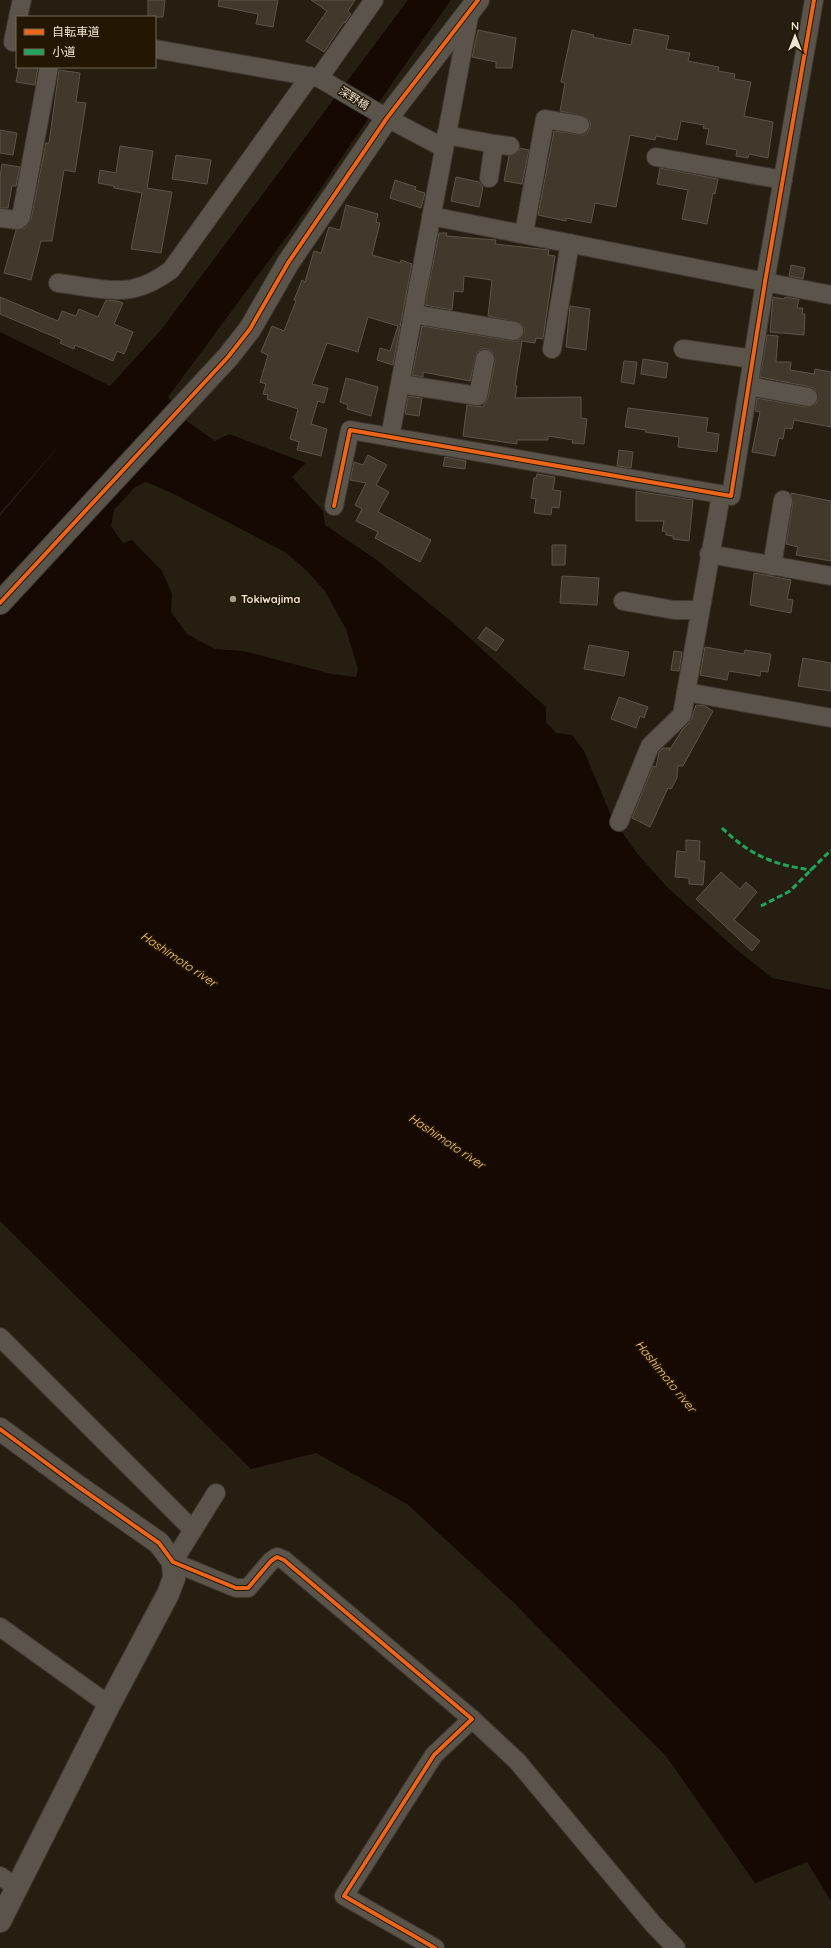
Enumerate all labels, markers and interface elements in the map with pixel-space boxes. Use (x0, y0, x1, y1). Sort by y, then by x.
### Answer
legend (16, 16, 156, 68)
north arrow (775, 16, 815, 56)
text: N (791, 19, 799, 33)
text: 自転車道 (52, 24, 100, 39)
text: 小道 (52, 44, 76, 59)
street label: 深野橋 (336, 83, 372, 113)
place label: Tokiwajima (241, 592, 300, 606)
marker: Tokiwajima (228, 594, 238, 604)
water label: Hashimoto river (138, 928, 221, 991)
water label: Hashimoto river (406, 1110, 489, 1173)
water label: Hashimoto river (632, 1337, 701, 1416)

